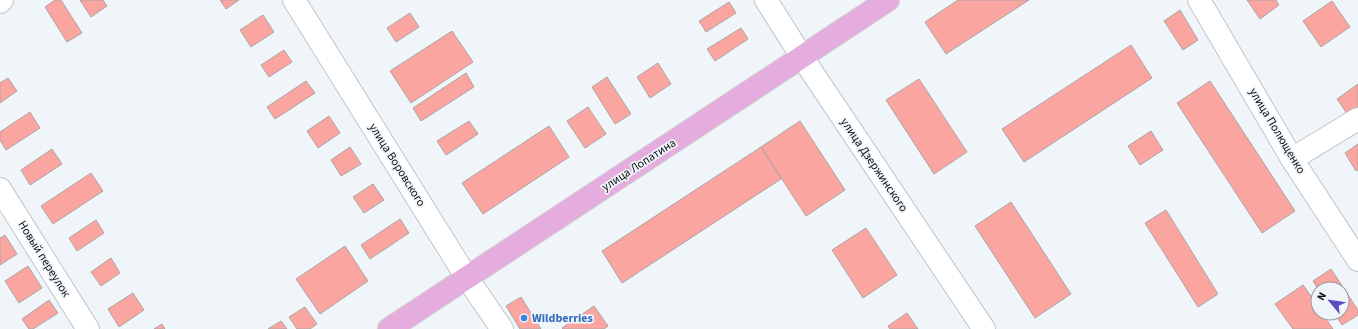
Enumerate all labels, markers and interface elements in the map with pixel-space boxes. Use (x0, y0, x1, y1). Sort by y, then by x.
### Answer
street label: улица Полющенко (1245, 85, 1309, 177)
street label: улица Дзержинского (836, 115, 912, 215)
street label: улица Воровского (365, 120, 429, 210)
street label: улица Лопатина (598, 135, 680, 195)
street label: Новый переулок (14, 217, 74, 301)
north arrow (1310, 281, 1350, 321)
text: N (1313, 290, 1330, 303)
place label: Wildberries (532, 310, 593, 327)
marker: Wildberries (519, 313, 529, 323)

